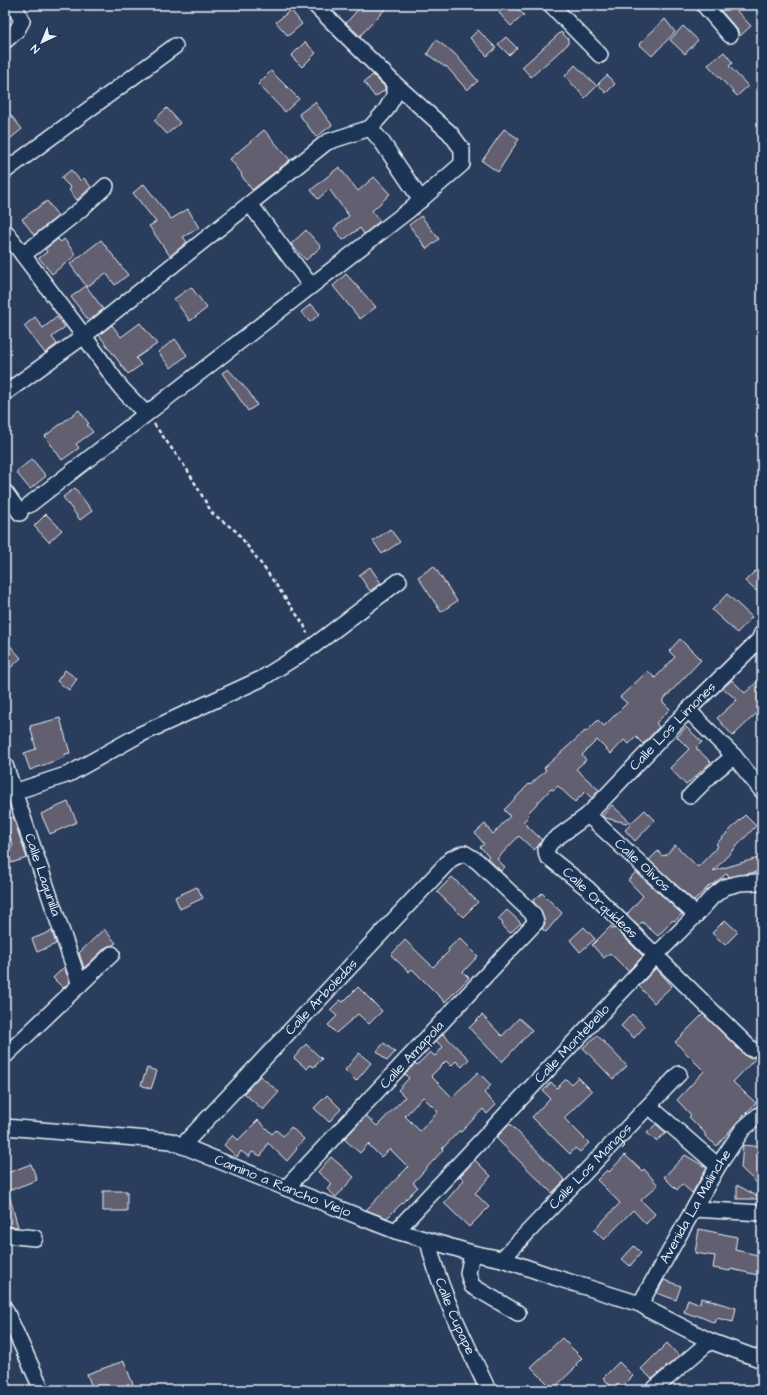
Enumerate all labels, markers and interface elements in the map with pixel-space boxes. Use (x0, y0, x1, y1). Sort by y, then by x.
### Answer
north arrow (22, 22, 62, 62)
text: N (28, 41, 43, 57)
street label: Calle Los Limones (625, 677, 721, 775)
street label: Calle Lagunilla (19, 831, 66, 919)
street label: Calle Olivos (610, 834, 675, 897)
street label: Calle Orquídeas (558, 863, 642, 943)
street label: Calle Arboledas (281, 954, 362, 1040)
street label: Calle Montebello (530, 1000, 615, 1088)
street label: Calle Amapola (375, 1017, 449, 1093)
street label: Calle Los Mangos (544, 1119, 637, 1214)
street label: Avenida La Malinche (655, 1145, 737, 1267)
street label: Camino a Rancho Viejo (211, 1150, 354, 1222)
street label: Calle Cupape (430, 1275, 480, 1359)

